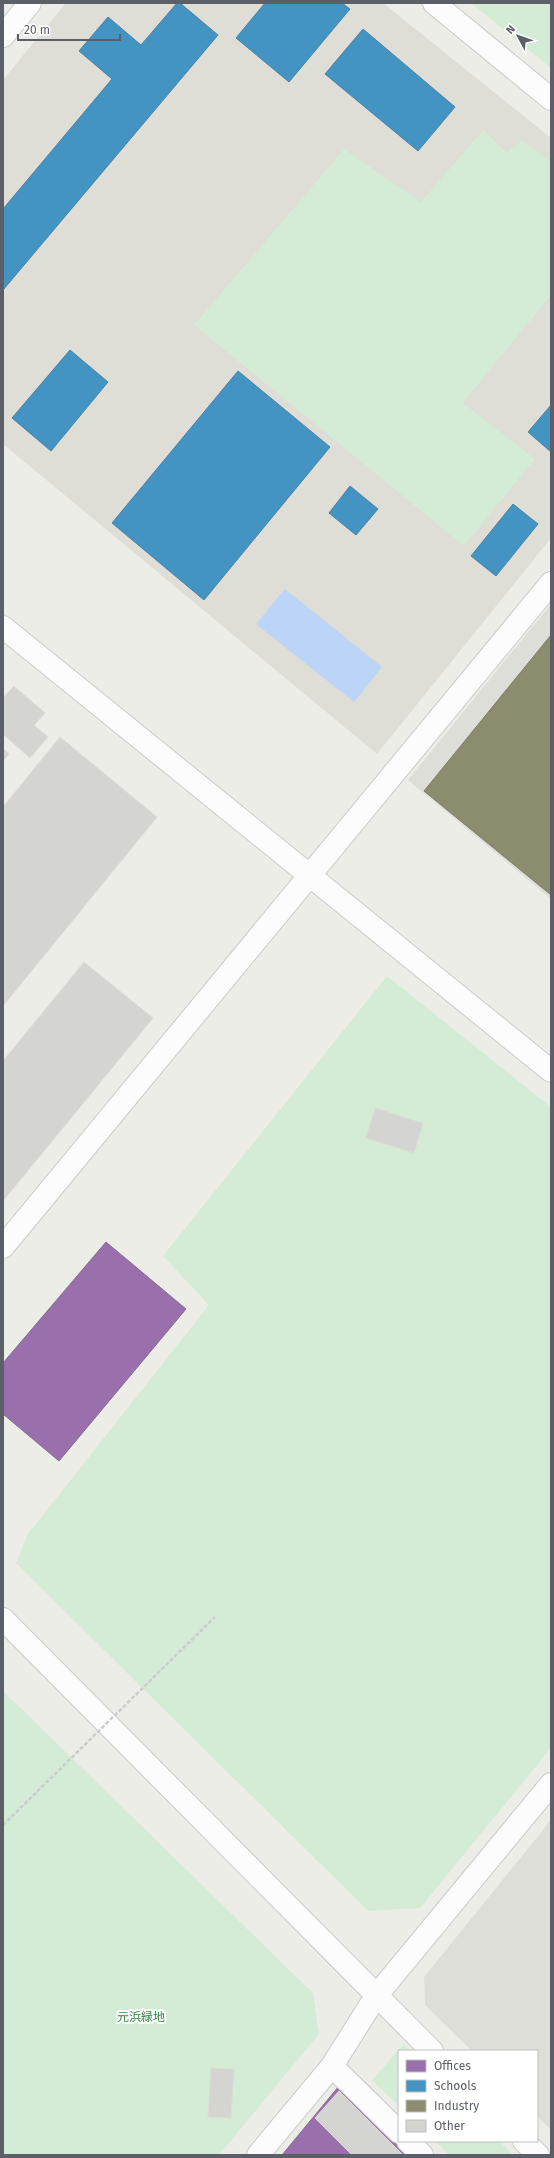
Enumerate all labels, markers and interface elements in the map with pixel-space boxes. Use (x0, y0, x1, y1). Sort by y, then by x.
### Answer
scale bar (18, 16, 120, 42)
north arrow (498, 16, 538, 56)
text: 20 m (24, 23, 50, 37)
text: N (504, 23, 518, 37)
park label: 元浜緑地 (117, 2010, 165, 2024)
legend (398, 2050, 538, 2142)
text: Offices (434, 2059, 471, 2073)
text: Schools (434, 2079, 477, 2093)
text: Industry (434, 2099, 479, 2113)
text: Other (434, 2119, 465, 2133)

